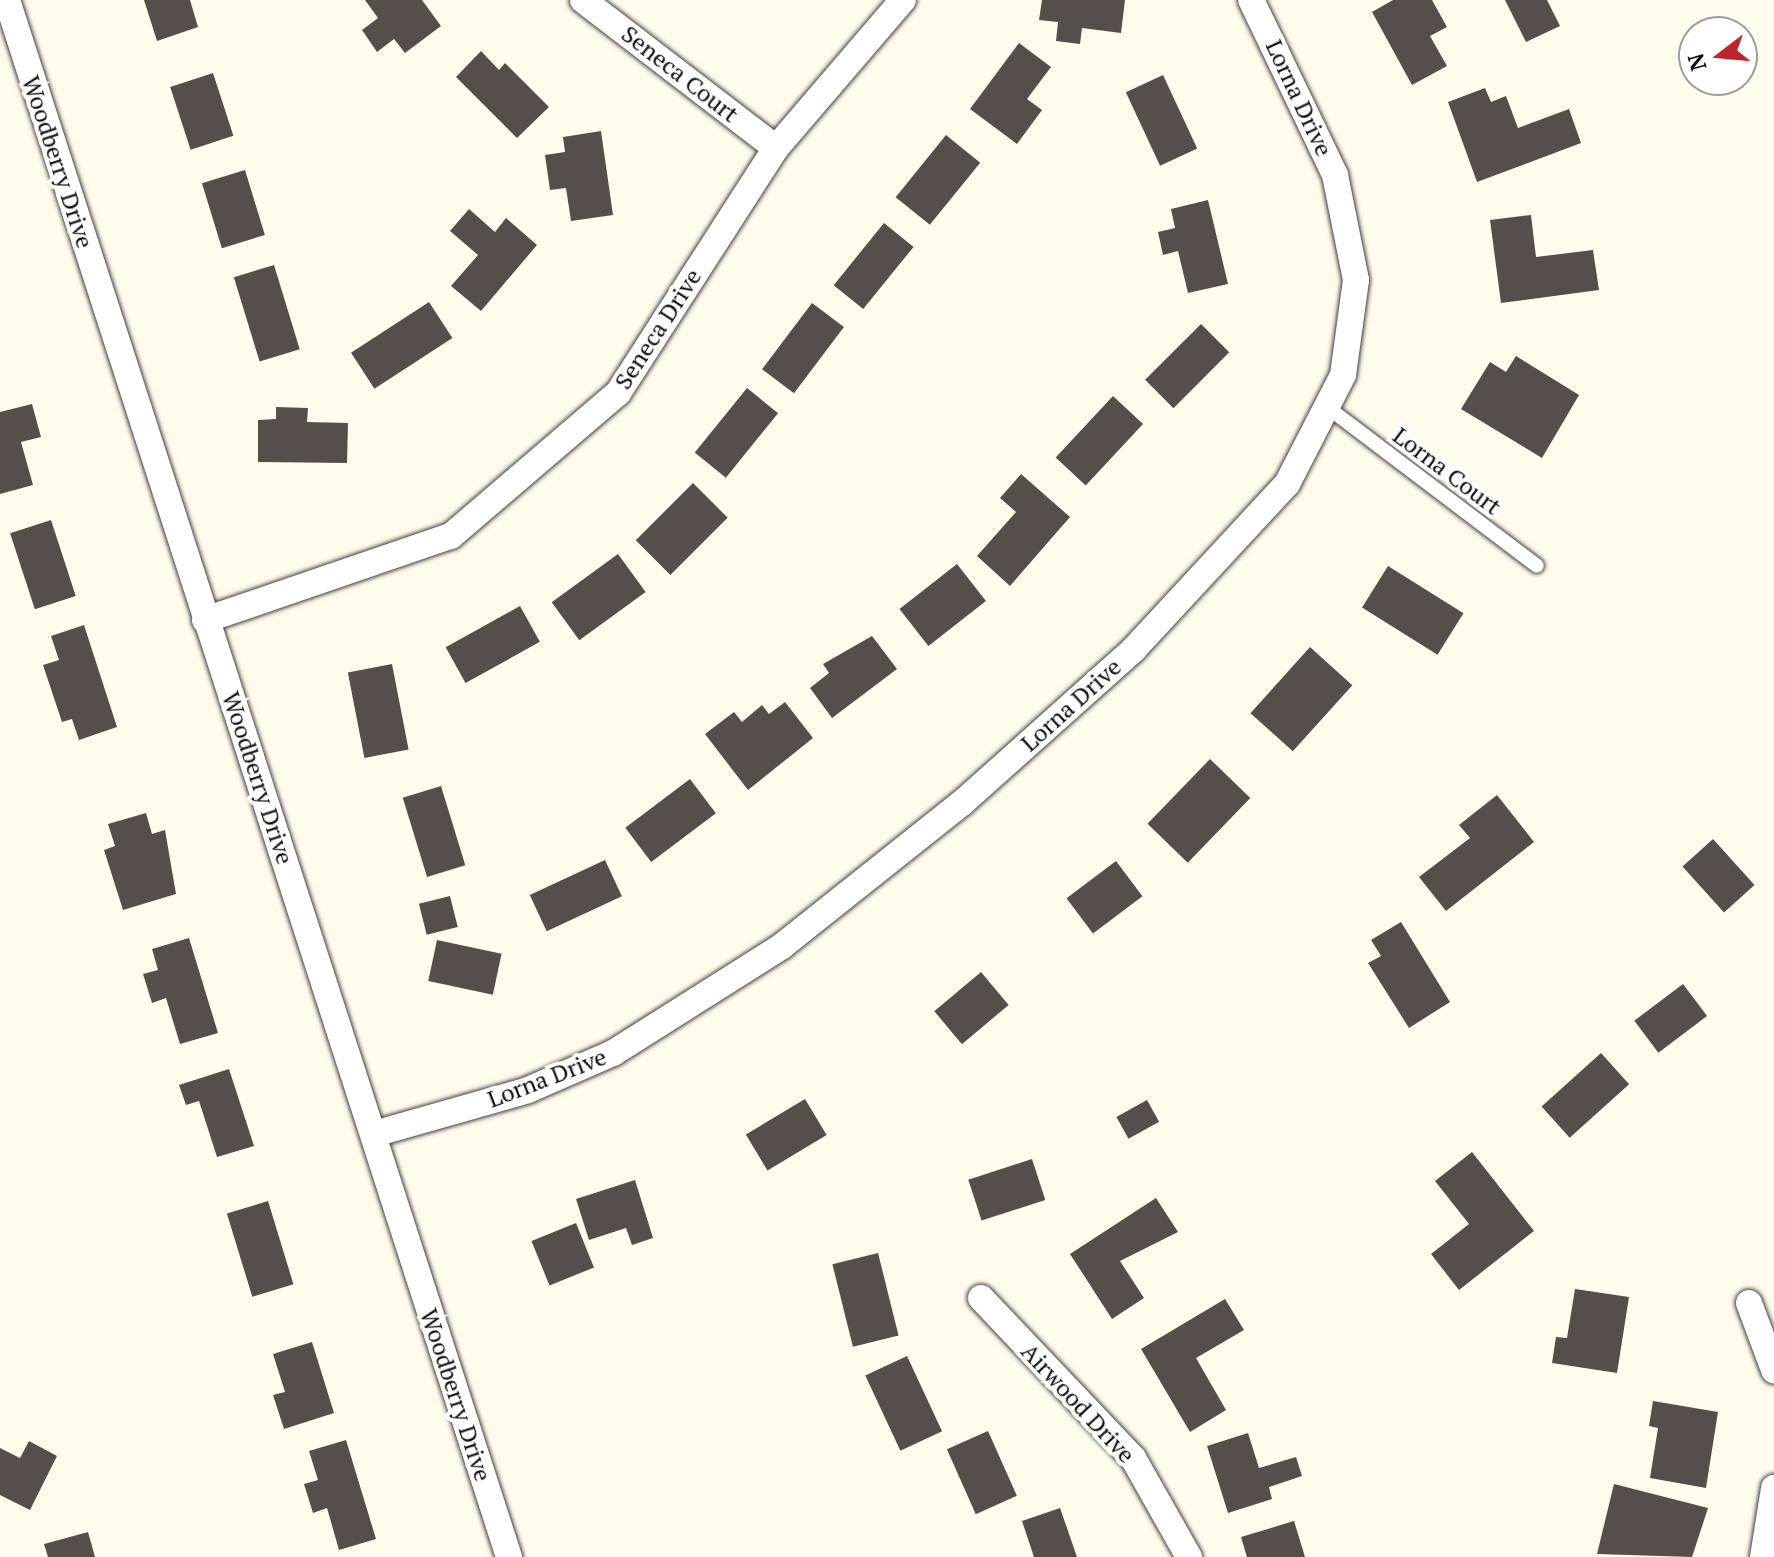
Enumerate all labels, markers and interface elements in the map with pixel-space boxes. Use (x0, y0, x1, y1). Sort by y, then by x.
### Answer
north arrow (1678, 16, 1758, 96)
street label: Seneca Court (616, 19, 744, 129)
street label: Lorna Drive (1260, 35, 1338, 161)
text: N (1680, 50, 1713, 74)
street label: Woodberry Drive (17, 72, 99, 252)
street label: Seneca Drive (608, 263, 708, 395)
street label: Lorna Court (1387, 421, 1507, 521)
street label: Lorna Drive (1015, 652, 1127, 758)
street label: Woodberry Drive (217, 688, 299, 868)
street label: Lorna Drive (483, 1042, 611, 1114)
street label: Woodberry Drive (415, 1305, 497, 1485)
street label: Airwood Drive (1015, 1337, 1141, 1469)

